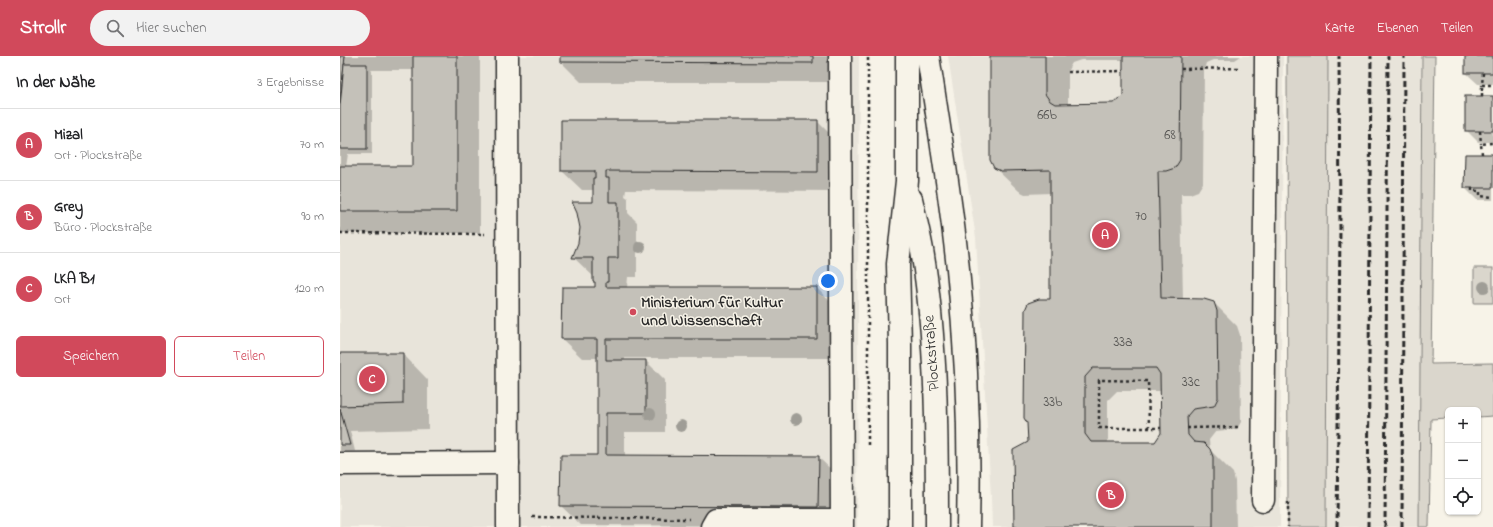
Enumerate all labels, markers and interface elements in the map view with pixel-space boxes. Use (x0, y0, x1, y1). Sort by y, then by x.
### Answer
search box (90, 10, 370, 46)
text: Strollr (20, 15, 66, 42)
icon: search (104, 17, 126, 39)
text: Hier suchen (136, 17, 207, 39)
text: Karte (1325, 18, 1354, 39)
text: Ebenen (1376, 18, 1419, 39)
text: Teilen (1441, 18, 1473, 39)
text: In der Nähe (16, 70, 95, 95)
text: 3 Ergebnisse (257, 73, 324, 92)
house number: 66b (1037, 105, 1057, 126)
text: Mizal (54, 124, 83, 146)
house number: 68 (1164, 125, 1176, 146)
text: A (25, 135, 33, 154)
text: 70 m (300, 135, 324, 154)
text: Ort · Plockstraße (54, 146, 142, 165)
text: Grey (54, 196, 83, 218)
house number: 70 (1135, 206, 1147, 227)
text: B (25, 207, 33, 226)
text: 90 m (301, 207, 324, 226)
text: Büro · Plockstraße (54, 218, 152, 237)
pin: A (1092, 220, 1118, 250)
text: LKA B1 (54, 268, 95, 290)
your location (818, 271, 838, 291)
text: C (25, 279, 33, 298)
text: 120 m (294, 279, 324, 298)
text: Ort (54, 290, 71, 309)
place label: Ministerium für Kultur und Wissenschaft (641, 291, 784, 333)
marker: Ministerium für Kultur und Wissenschaft (628, 307, 638, 317)
street label: Plockstraße (917, 313, 947, 392)
house number: 33a (1113, 332, 1133, 353)
button: Speichern (16, 336, 166, 377)
button: Teilen (174, 336, 324, 377)
pin: C (359, 364, 385, 394)
house number: 33c (1182, 372, 1201, 393)
house number: 33b (1044, 392, 1063, 413)
map controls (1445, 407, 1481, 515)
button: + (1445, 407, 1481, 443)
button: − (1445, 443, 1481, 479)
button: locate (1445, 479, 1481, 515)
pin: B (1098, 480, 1124, 510)

